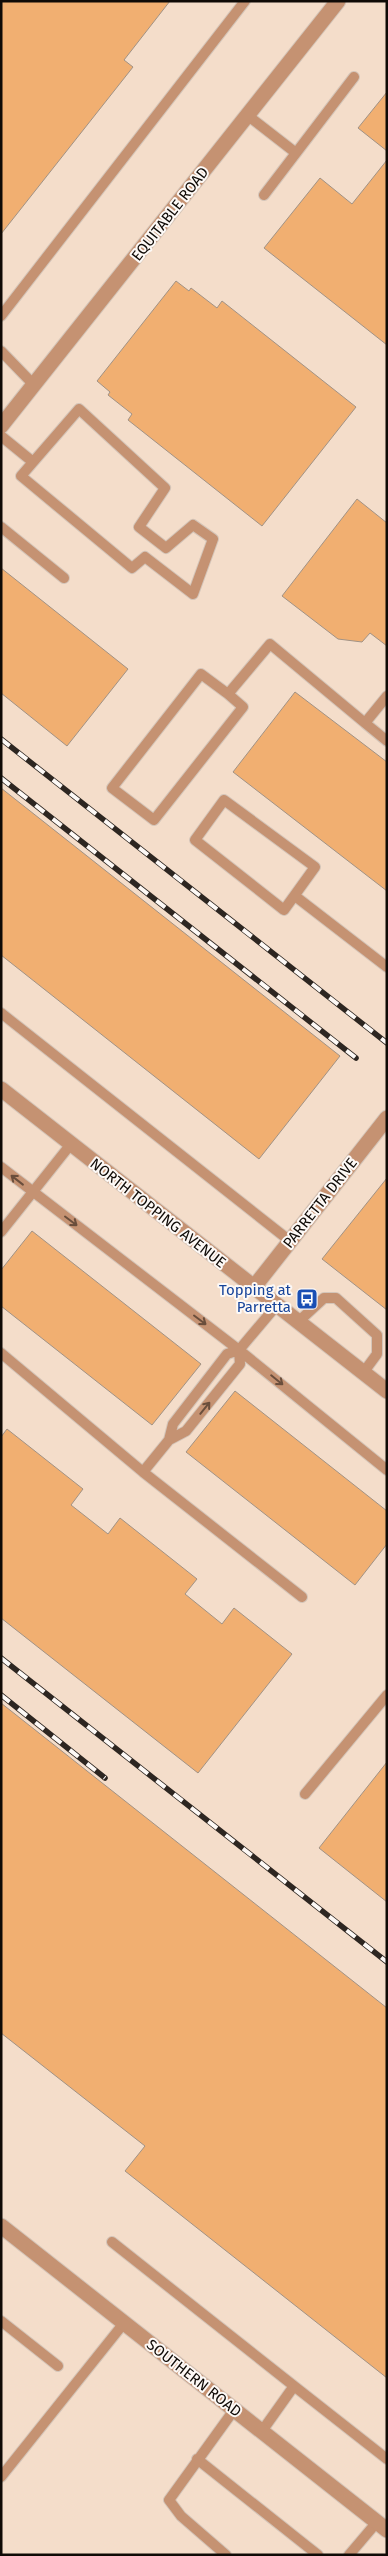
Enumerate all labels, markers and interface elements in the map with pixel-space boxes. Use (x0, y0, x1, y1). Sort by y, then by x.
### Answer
street label: EQUITABLE ROAD (128, 163, 212, 265)
street label: NORTH TOPPING AVENUE (86, 1154, 230, 1272)
street label: PARRETTA DRIVE (279, 1154, 361, 1252)
one-way arrow (10, 1174, 23, 1185)
one-way arrow (64, 1216, 77, 1227)
place label: Topping at Parretta (219, 1281, 292, 1316)
bus stop icon: Topping at Parretta (295, 1287, 319, 1311)
one-way arrow (193, 1315, 207, 1325)
one-way arrow (270, 1375, 283, 1386)
one-way arrow (199, 1402, 210, 1415)
street label: SOUTHERN ROAD (143, 2335, 245, 2421)

